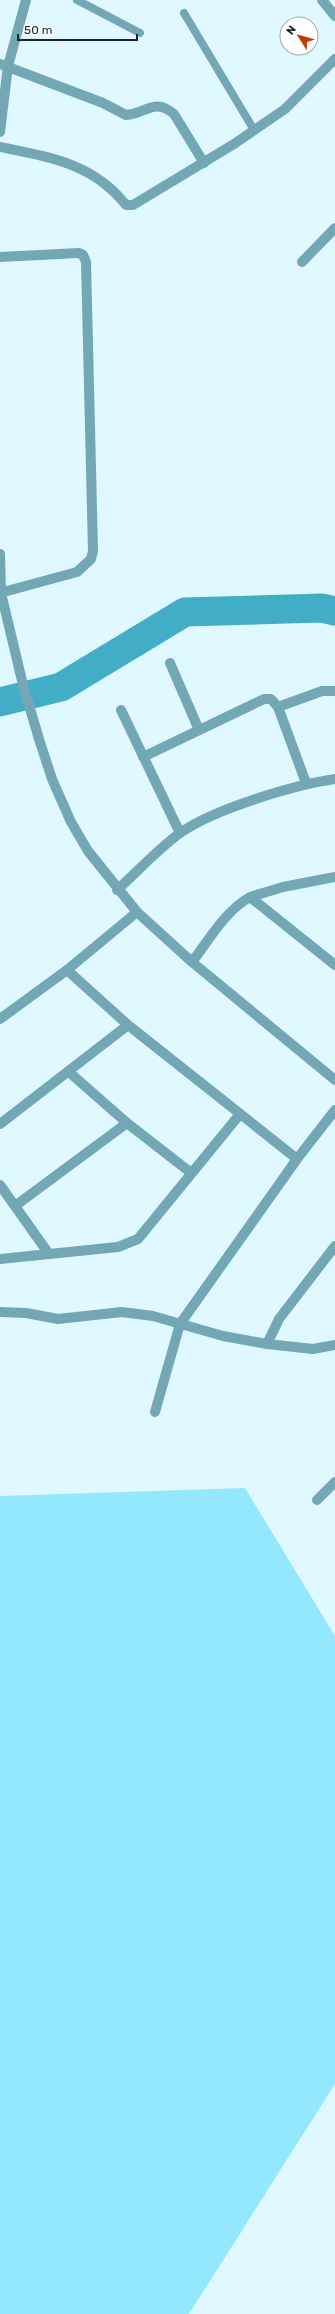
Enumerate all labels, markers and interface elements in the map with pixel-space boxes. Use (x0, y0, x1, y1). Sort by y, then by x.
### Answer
scale bar (18, 16, 137, 42)
north arrow (279, 16, 319, 56)
text: 50 m (24, 23, 52, 37)
text: N (284, 23, 299, 37)

